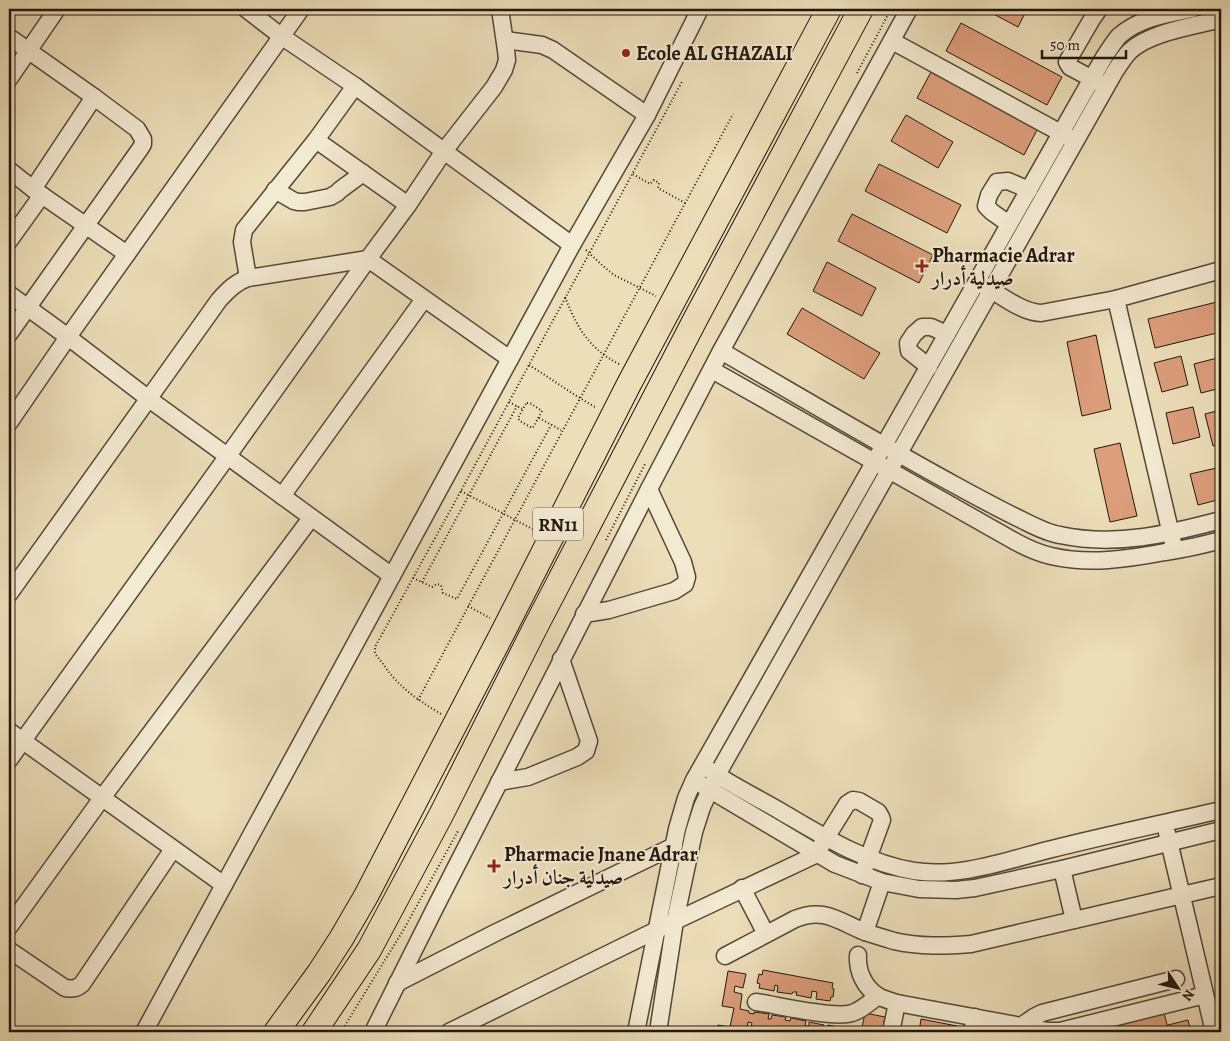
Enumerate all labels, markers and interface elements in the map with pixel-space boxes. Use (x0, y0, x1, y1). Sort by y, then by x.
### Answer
scale bar (1042, 28, 1126, 60)
text: 50 m (1050, 35, 1080, 55)
place label: Ecole AL GHAZALI (636, 40, 793, 67)
marker: Ecole AL GHAZALI (620, 47, 632, 59)
place label: Pharmacie Adrar صيدلية أدرار (930, 242, 1075, 292)
marker: Pharmacie Adrar صيدلية أدرار (916, 260, 928, 272)
road number: RN11 (533, 508, 583, 540)
place label: Pharmacie Jnane Adrar صيدلية جنان أدرار (502, 841, 698, 891)
marker: Pharmacie Jnane Adrar صيدلية جنان أدرار (488, 860, 500, 872)
north arrow (1152, 964, 1202, 1014)
text: N (1178, 986, 1199, 1005)

